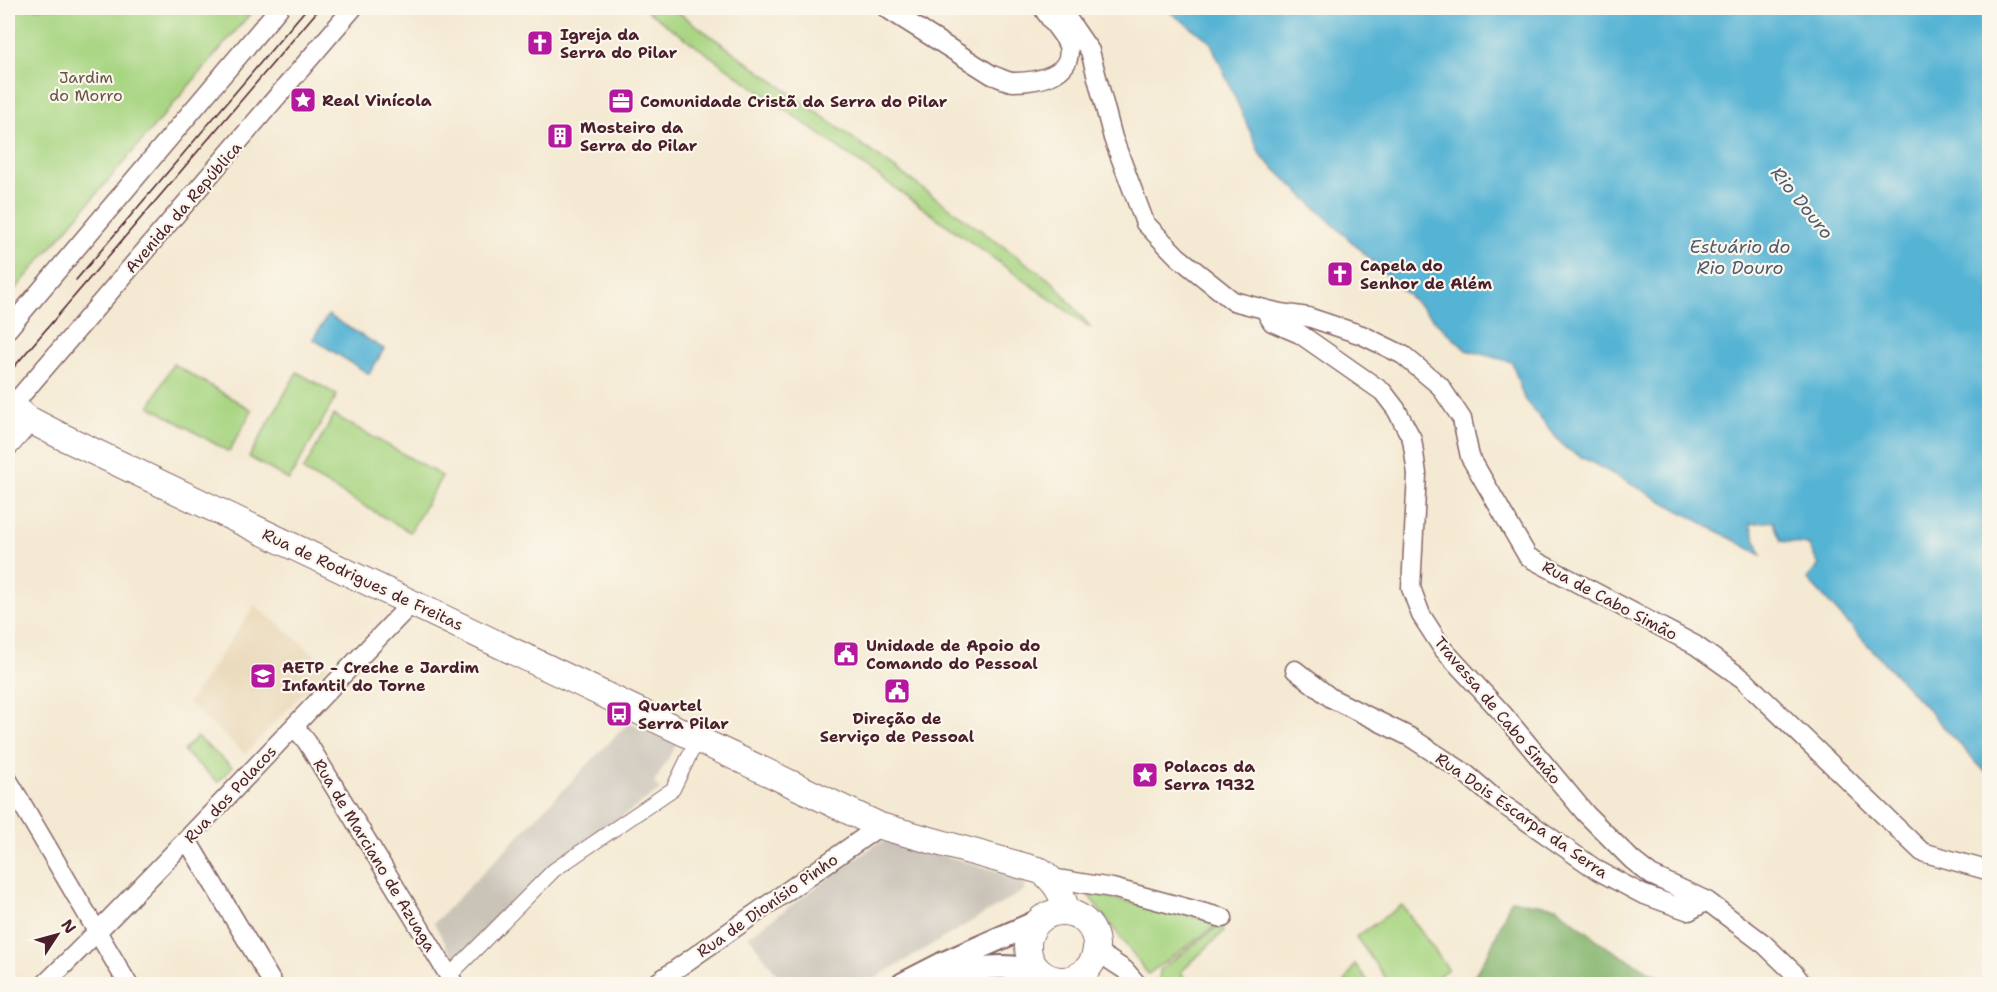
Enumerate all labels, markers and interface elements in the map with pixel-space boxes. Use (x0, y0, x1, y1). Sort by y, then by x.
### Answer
place label: Igreja da Serra do Pilar (560, 24, 678, 63)
church icon: Igreja da Serra do Pilar (525, 28, 555, 58)
park label: Jardim do Morro (49, 67, 123, 106)
place icon: Real Vinícola (288, 85, 318, 115)
office icon: Comunidade Cristã da Serra do Pilar (606, 86, 636, 116)
place label: Real Vinícola (322, 90, 432, 111)
place label: Comunidade Cristã da Serra do Pilar (640, 91, 948, 112)
place label: Mosteiro da Serra do Pilar (580, 117, 698, 156)
building icon: Mosteiro da Serra do Pilar (545, 121, 575, 151)
street label: Avenida da República (120, 137, 246, 277)
water label: Rio Douro (1765, 162, 1839, 244)
water label: Estuário do Rio Douro (1690, 235, 1791, 280)
place label: Capela do Senhor de Além (1360, 255, 1492, 294)
church icon: Capela do Senhor de Além (1325, 259, 1355, 289)
street label: Rua de Rodrigues de Freitas (259, 524, 467, 635)
street label: Rua de Cabo Simão (1539, 556, 1681, 645)
street label: Travessa de Cabo Simão (1429, 632, 1566, 789)
place label: Unidade de Apoio do Comando do Pessoal (866, 635, 1040, 674)
public building icon: Unidade de Apoio do Comando do Pessoal (831, 639, 861, 669)
place label: AETP - Creche e Jardim Infantil do Torne (282, 657, 479, 696)
school or university icon: AETP - Creche e Jardim Infantil do Torne (248, 661, 278, 691)
public building icon: Direção de Serviço de Pessoal (882, 676, 912, 706)
place label: Quartel Serra Pilar (638, 695, 729, 734)
bus stop icon: Quartel Serra Pilar (604, 699, 634, 729)
place label: Direção de Serviço de Pessoal (820, 708, 975, 747)
street label: Rua dos Polacos (180, 741, 281, 848)
street label: Rua Dois Escarpa da Serra (1431, 748, 1612, 883)
street label: Rua de Marciano de Azuaga (309, 755, 441, 956)
place label: Polacos da Serra 1932 (1164, 756, 1255, 795)
place icon: Polacos da Serra 1932 (1130, 760, 1160, 790)
street label: Rua de Dionísio Pinho (693, 849, 842, 962)
north arrow (27, 905, 87, 965)
text: N (57, 915, 81, 938)

